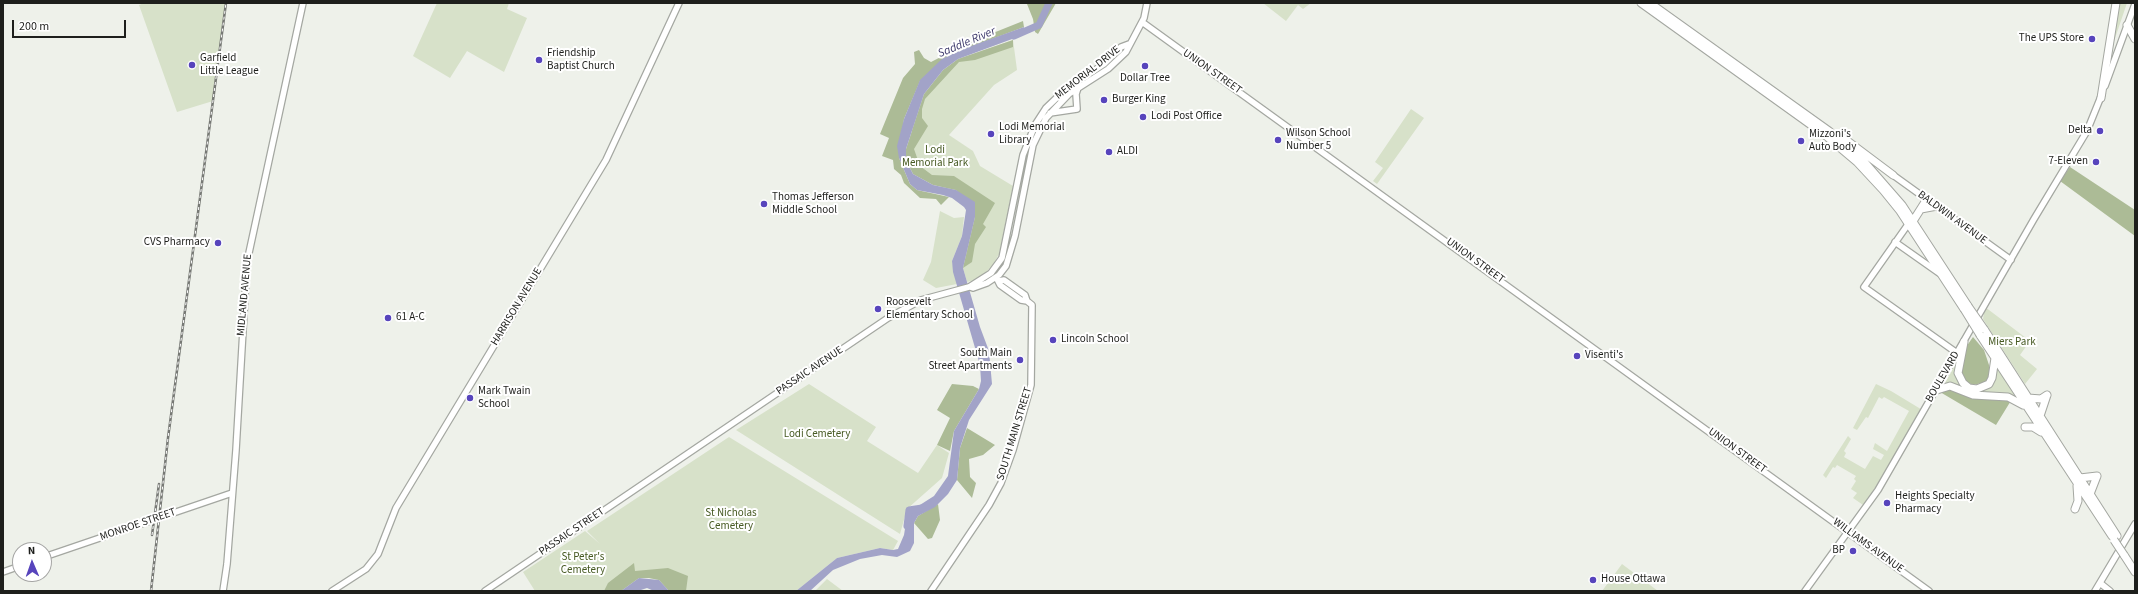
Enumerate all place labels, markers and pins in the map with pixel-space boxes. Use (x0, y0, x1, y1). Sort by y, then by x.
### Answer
place label: The UPS Store (2019, 32, 2084, 46)
marker: The UPS Store (2087, 34, 2097, 44)
place label: Friendship Baptist Church (547, 47, 615, 73)
place label: Garfield Little League (200, 52, 259, 78)
marker: Friendship Baptist Church (534, 55, 544, 65)
marker: Garfield Little League (187, 60, 197, 70)
marker: Dollar Tree (1140, 61, 1150, 71)
place label: Dollar Tree (1120, 72, 1170, 86)
place label: Burger King (1112, 93, 1166, 107)
marker: Burger King (1099, 95, 1109, 105)
place label: Lodi Post Office (1151, 110, 1222, 124)
marker: Lodi Post Office (1138, 112, 1148, 122)
place label: Lodi Memorial Library (999, 121, 1065, 147)
place label: Delta (2068, 124, 2092, 138)
marker: Delta (2095, 126, 2105, 136)
place label: Wilson School Number 5 (1286, 127, 1351, 153)
place label: Mizzoni's Auto Body (1809, 128, 1856, 154)
marker: Lodi Memorial Library (986, 129, 996, 139)
marker: Wilson School Number 5 (1273, 135, 1283, 145)
marker: Mizzoni's Auto Body (1796, 136, 1806, 146)
place label: ALDI (1117, 145, 1138, 159)
marker: ALDI (1104, 147, 1114, 157)
place label: 7-Eleven (2048, 155, 2088, 169)
marker: 7-Eleven (2091, 157, 2101, 167)
place label: Thomas Jefferson Middle School (772, 191, 854, 217)
marker: Thomas Jefferson Middle School (759, 199, 769, 209)
place label: CVS Pharmacy (144, 236, 210, 250)
marker: CVS Pharmacy (213, 238, 223, 248)
place label: Roosevelt Elementary School (886, 296, 973, 322)
marker: Roosevelt Elementary School (873, 304, 883, 314)
place label: 61 A-C (396, 311, 425, 325)
marker: 61 A-C (383, 313, 393, 323)
place label: Lincoln School (1061, 333, 1128, 347)
marker: Lincoln School (1048, 335, 1058, 345)
place label: South Main Street Apartments (928, 347, 1012, 373)
place label: Visenti's (1585, 349, 1623, 363)
marker: Visenti's (1572, 351, 1582, 361)
marker: South Main Street Apartments (1015, 355, 1025, 365)
place label: Mark Twain School (478, 385, 531, 411)
marker: Mark Twain School (465, 393, 475, 403)
place label: Heights Specialty Pharmacy (1895, 490, 1975, 516)
marker: Heights Specialty Pharmacy (1882, 498, 1892, 508)
place label: BP (1832, 544, 1845, 558)
marker: BP (1848, 546, 1858, 556)
place label: House Ottawa (1601, 573, 1666, 587)
marker: House Ottawa (1588, 575, 1598, 585)

